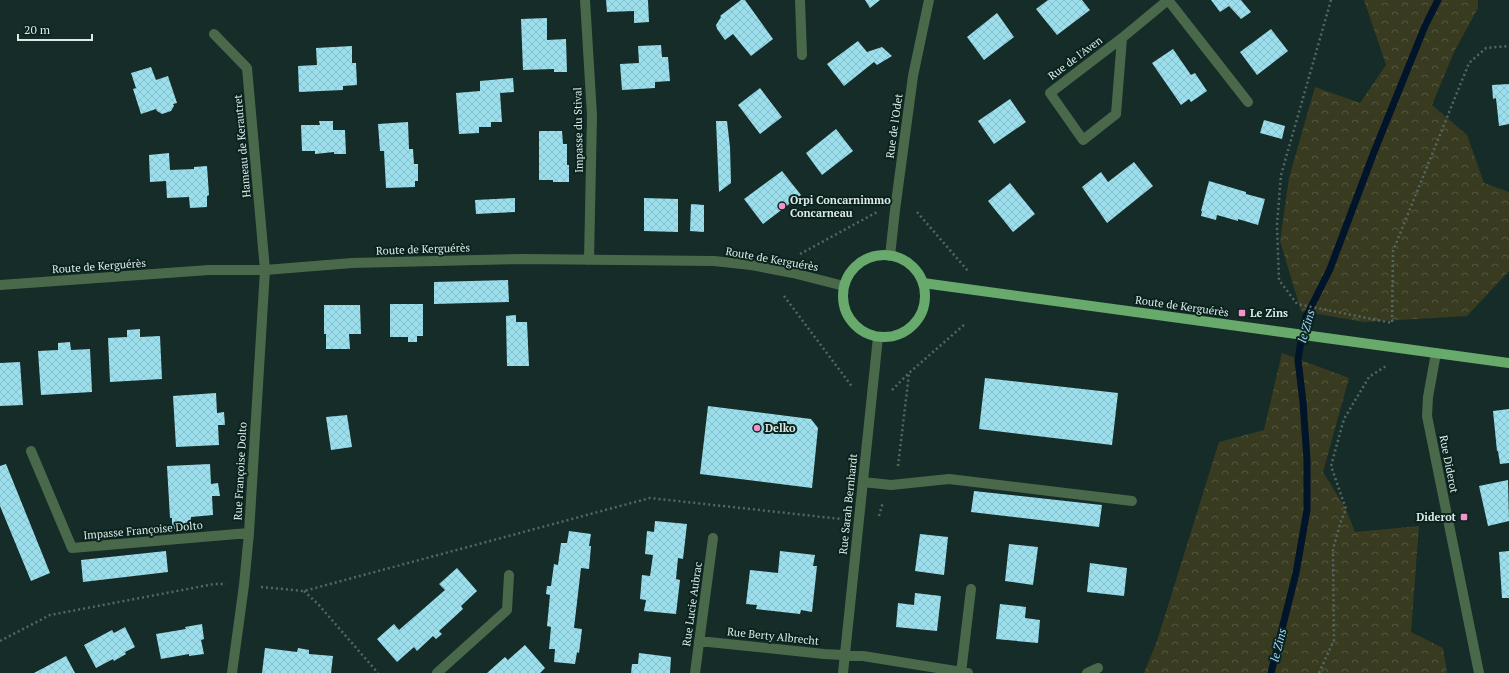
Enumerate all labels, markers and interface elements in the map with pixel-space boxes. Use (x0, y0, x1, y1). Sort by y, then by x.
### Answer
scale bar (18, 16, 92, 42)
text: 20 m (24, 22, 51, 37)
street label: Rue de l'Aven (1045, 33, 1105, 83)
street label: Impasse du Stival (570, 87, 586, 173)
street label: Rue de l'Odet (883, 93, 905, 159)
street label: Hameau de Kerautret (231, 94, 253, 198)
place label: Orpi Concarnimmo Concarneau (790, 193, 891, 220)
marker: Orpi Concarnimmo Concarneau (777, 201, 787, 211)
street label: Route de Kerguérès (376, 240, 471, 258)
street label: Route de Kerguérès (724, 244, 820, 274)
street label: Route de Kerguérès (51, 256, 147, 276)
street label: Route de Kerguérès (1134, 293, 1230, 320)
place label: Le Zins (1250, 306, 1288, 320)
marker: Le Zins (1237, 308, 1247, 318)
water label: le Zins (1294, 308, 1318, 344)
street label: Rue Françoise Dolto (230, 421, 250, 521)
place label: Delko (765, 421, 796, 435)
marker: Delko (752, 423, 762, 433)
street label: Rue Diderot (1437, 434, 1461, 494)
street label: Rue Sarah Bernhardt (836, 453, 860, 555)
place label: Diderot (1416, 510, 1457, 524)
marker: Diderot (1459, 512, 1469, 522)
street label: Impasse Françoise Dolto (83, 518, 203, 542)
street label: Rue Lucie Aubrac (679, 561, 705, 647)
street label: Rue Berty Albrecht (726, 624, 820, 648)
water label: le Zins (1267, 627, 1289, 663)

